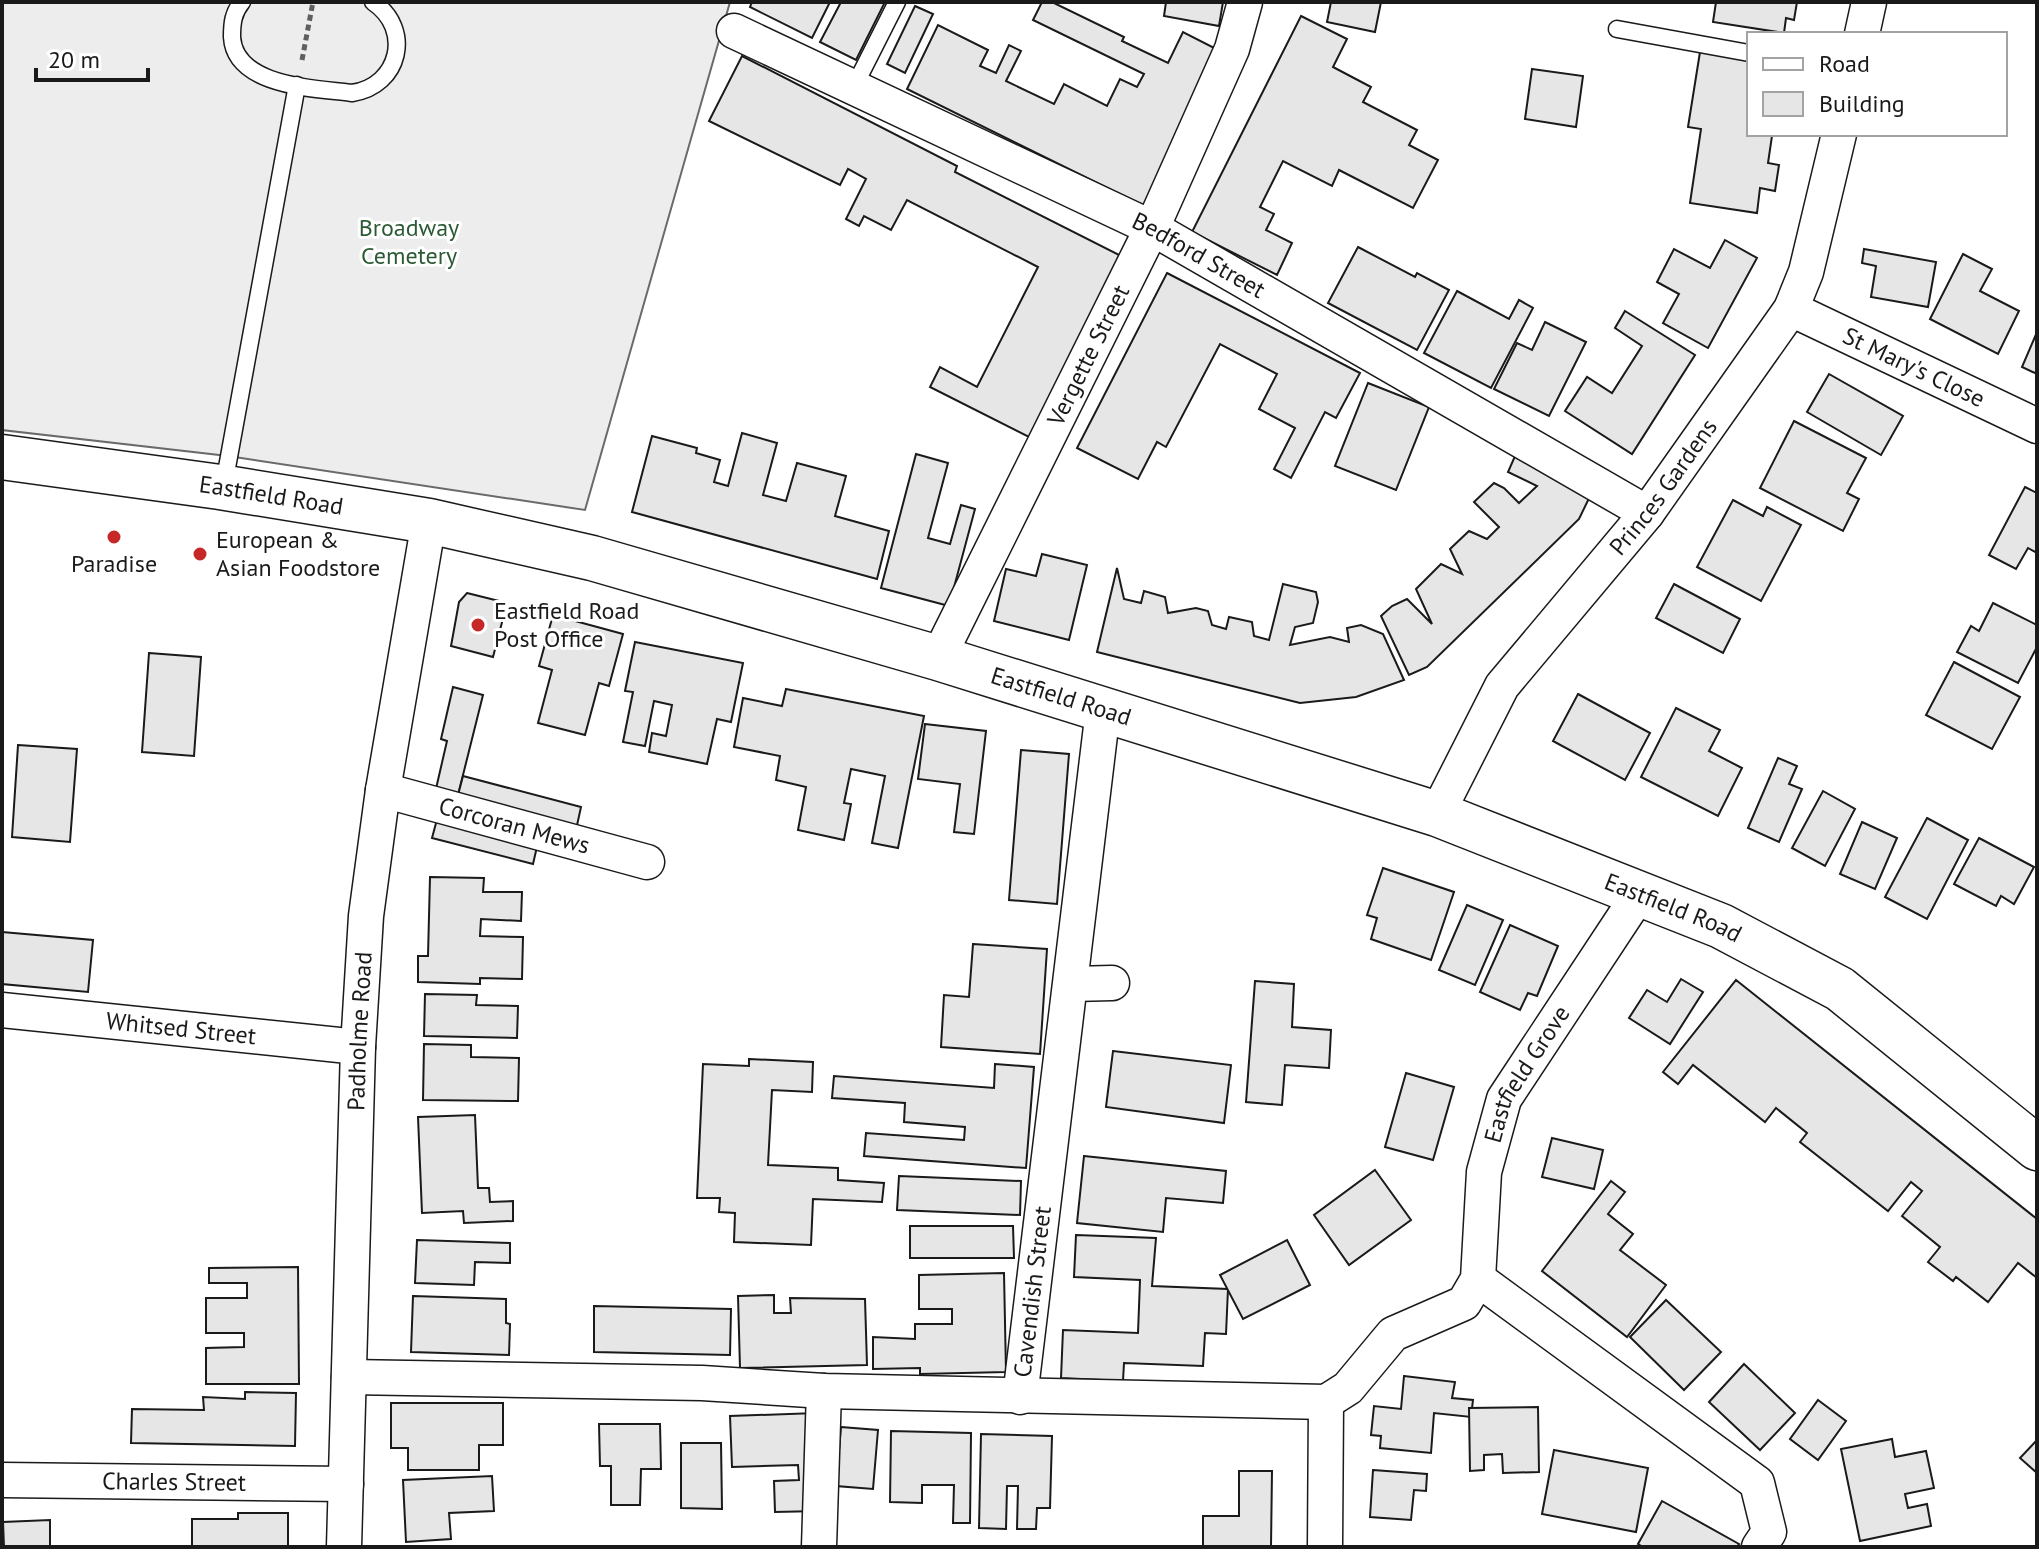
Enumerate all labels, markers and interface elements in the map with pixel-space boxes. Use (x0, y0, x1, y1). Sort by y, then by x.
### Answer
scale bar (36, 32, 148, 82)
legend (1747, 32, 2007, 136)
text: 20 m (48, 44, 100, 75)
text: Road (1819, 48, 1870, 79)
text: Building (1819, 88, 1905, 119)
street label: Bedford Street (1127, 205, 1271, 305)
park label: Broadway Cemetery (359, 212, 459, 271)
street label: Vergette Street (1040, 279, 1136, 432)
street label: St Mary's Close (1838, 320, 1990, 414)
street label: Princes Gardens (1602, 412, 1724, 561)
street label: Eastfield Road (197, 468, 346, 522)
place label: European & Asian Foodstore (216, 524, 380, 583)
marker: Paradise (105, 528, 123, 546)
marker: European & Asian Foodstore (191, 545, 209, 563)
place label: Paradise (71, 548, 157, 579)
place label: Eastfield Road Post Office (494, 595, 639, 654)
marker: Eastfield Road Post Office (469, 616, 487, 634)
street label: Eastfield Road (987, 659, 1135, 732)
street label: Corcoran Mews (435, 790, 593, 861)
street label: Eastfield Road (1600, 866, 1747, 949)
street label: Padholme Road (340, 951, 379, 1111)
street label: Eastfield Grove (1477, 999, 1576, 1146)
street label: Whitsed Street (105, 1005, 258, 1051)
street label: Cavendish Street (1007, 1204, 1058, 1379)
street label: Charles Street (102, 1465, 246, 1498)

